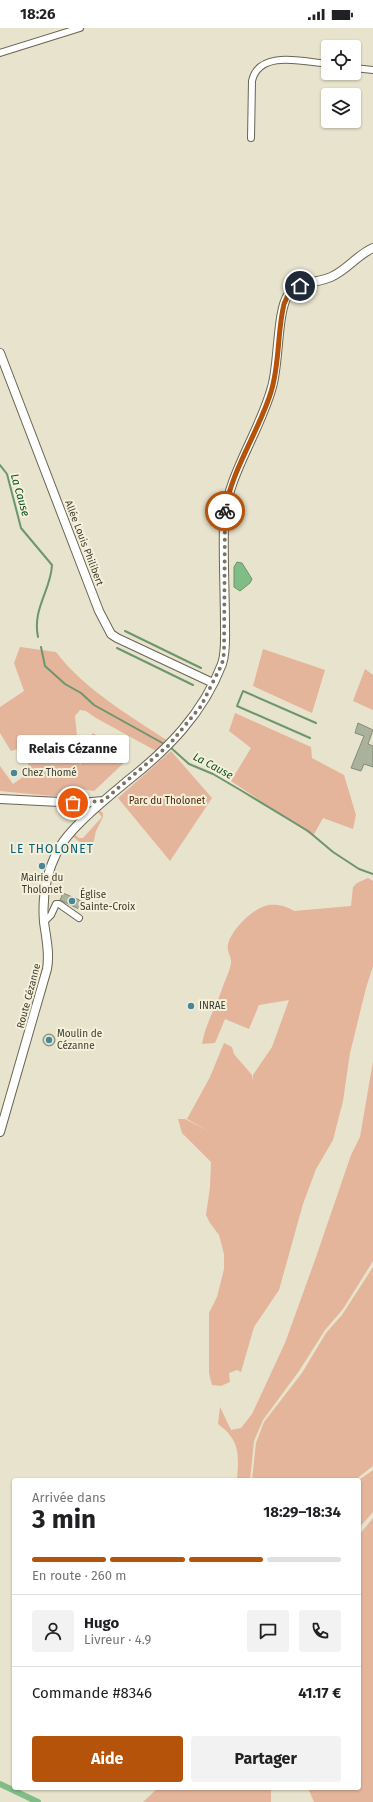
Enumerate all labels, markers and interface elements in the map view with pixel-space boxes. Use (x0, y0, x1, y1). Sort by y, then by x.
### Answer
text: 18:26 (20, 5, 56, 23)
map controls (321, 40, 361, 128)
button: locate (321, 40, 361, 80)
button: layers (321, 88, 361, 128)
pin (283, 269, 317, 303)
icon: home (289, 275, 311, 297)
water label: La Cause (8, 472, 32, 518)
courier (205, 491, 245, 531)
street label: Allée Louis Philibert (62, 499, 106, 588)
icon: bike (214, 500, 236, 522)
callout: Relais Cézanne (17, 735, 129, 763)
text: Relais Cézanne (29, 741, 117, 756)
water label: La Cause (191, 750, 236, 782)
place label: Chez Thomé (22, 767, 77, 779)
marker: Chez Thomé (9, 768, 19, 778)
pin (56, 786, 90, 820)
icon: bag (62, 792, 84, 814)
park label: Parc du Tholonet (129, 795, 206, 807)
district label: LE THOLONET (10, 842, 94, 856)
marker: Mairie du Tholonet (37, 861, 47, 871)
place label: Mairie du Tholonet (21, 872, 63, 896)
place label: Église Sainte-Croix (80, 887, 135, 913)
marker: Église Sainte-Croix (67, 896, 77, 906)
street label: Route Cézanne (15, 962, 43, 1030)
place label: INRAE (199, 1000, 226, 1012)
marker: INRAE (186, 1001, 196, 1011)
place label: Moulin de Cézanne (57, 1028, 102, 1052)
marker: Moulin de Cézanne (44, 1035, 54, 1045)
text: Arrivée dans (32, 1490, 106, 1505)
text: 18:29–18:34 (263, 1503, 341, 1521)
text: 3 min (32, 1504, 96, 1535)
text: En route · 260 m (32, 1568, 126, 1583)
button: person (32, 1610, 74, 1652)
button: chat (247, 1610, 289, 1652)
button: phone (299, 1610, 341, 1652)
text: Hugo (84, 1614, 119, 1632)
text: Livreur · 4.9 (84, 1632, 151, 1647)
text: Commande #8346 (32, 1684, 152, 1702)
text: 41.17 € (298, 1684, 341, 1702)
button: Aide (32, 1736, 183, 1782)
button: Partager (191, 1736, 341, 1782)

